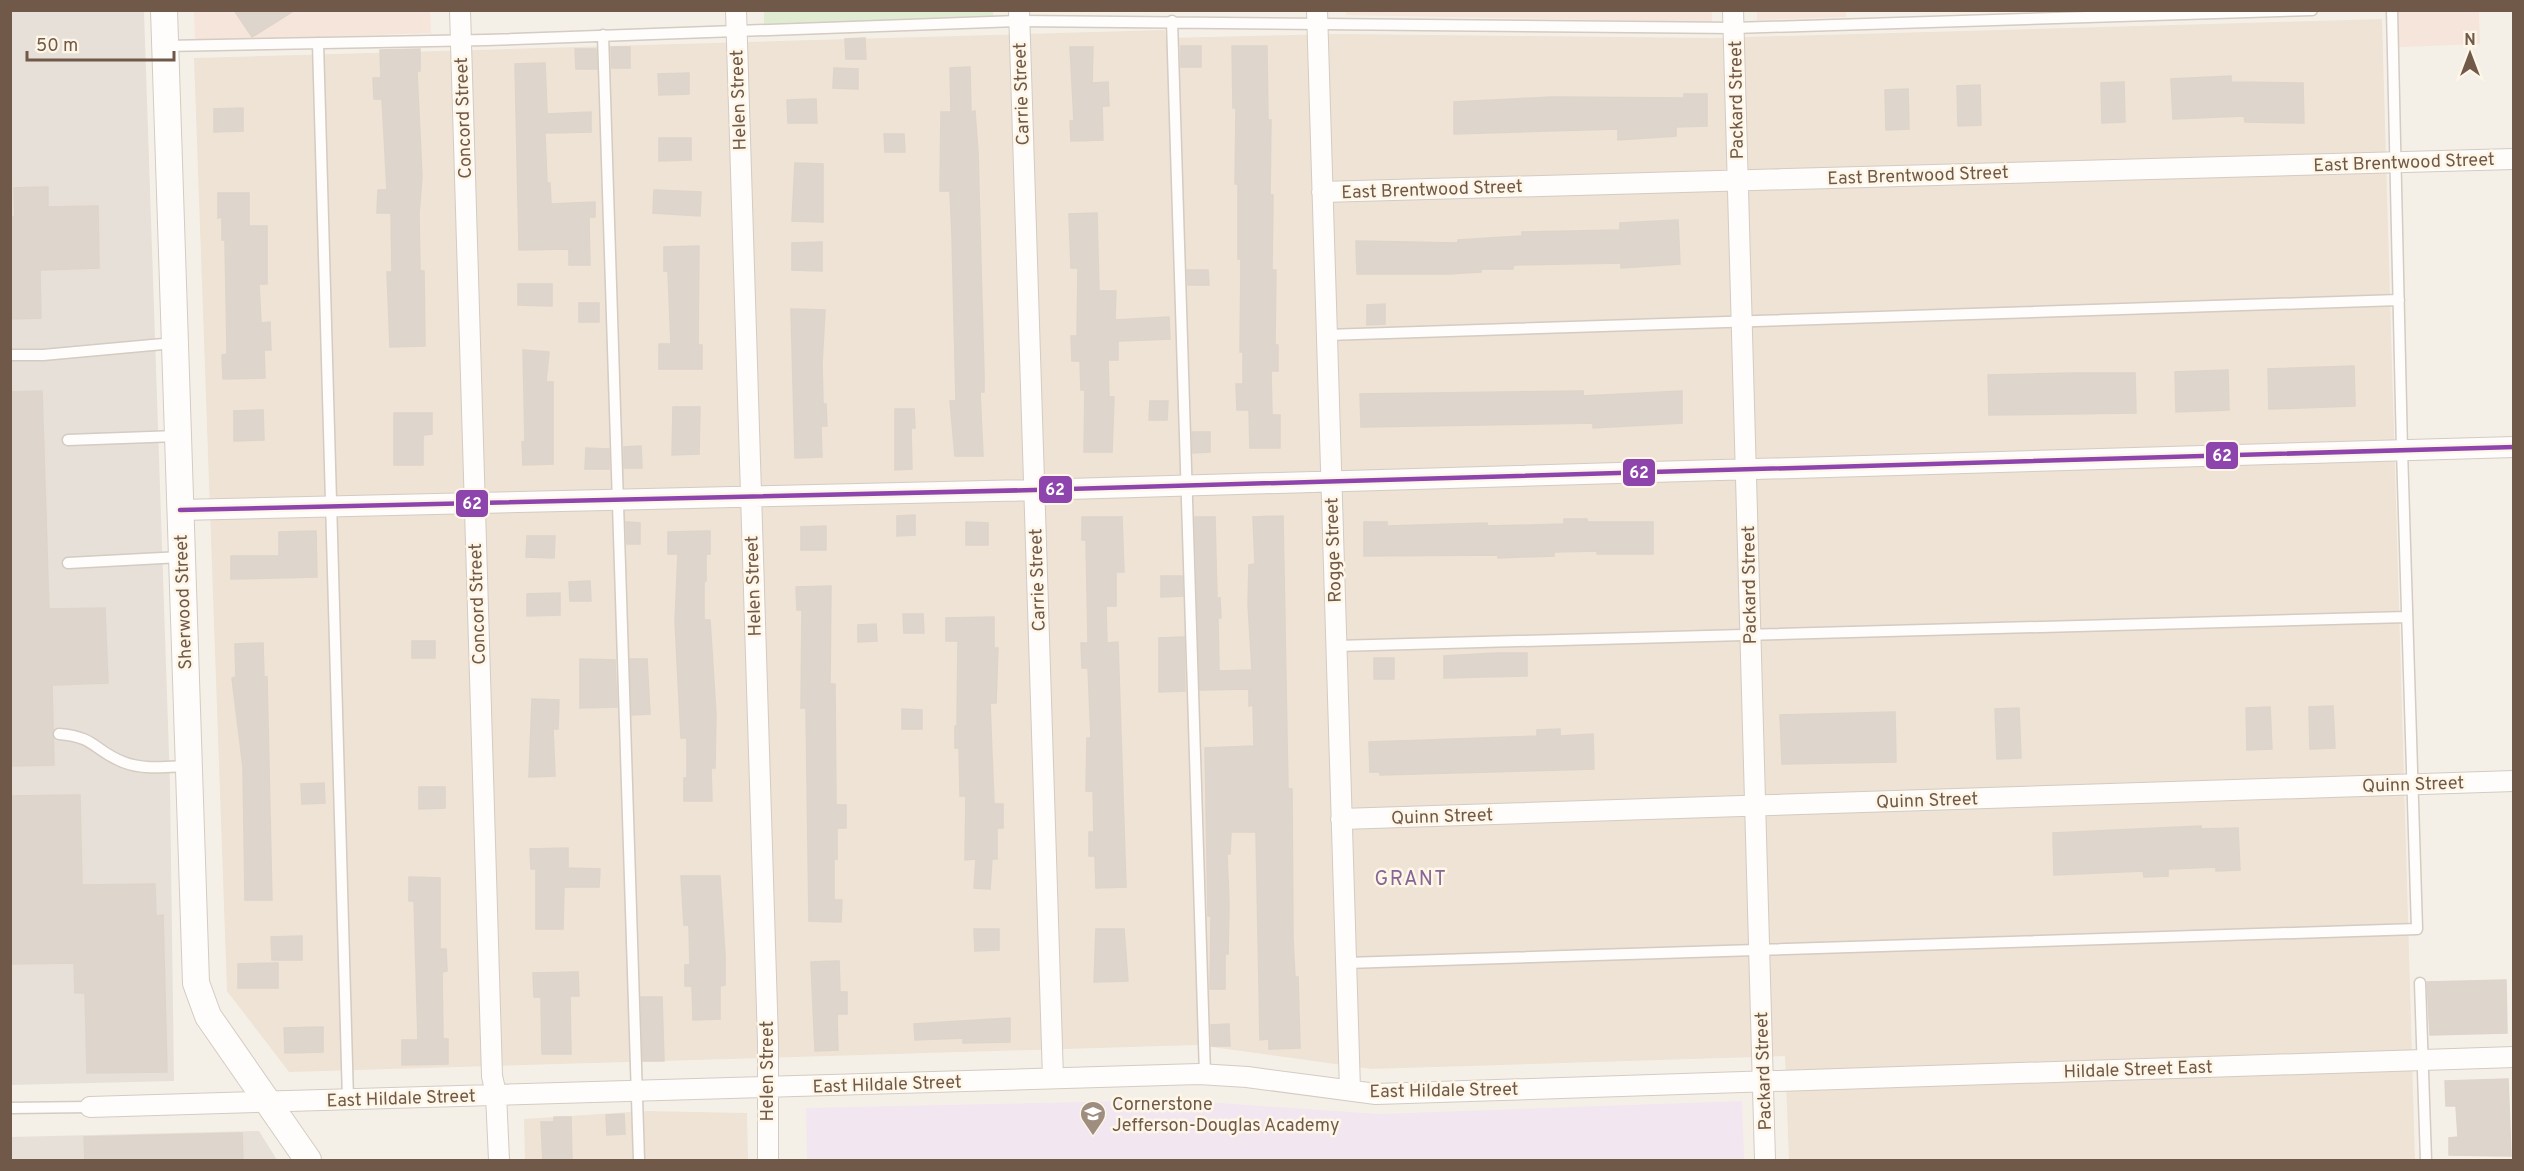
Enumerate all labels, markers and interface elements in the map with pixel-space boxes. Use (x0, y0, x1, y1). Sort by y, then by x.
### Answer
scale bar (27, 24, 174, 62)
north arrow (2440, 24, 2500, 84)
text: N (2464, 31, 2476, 51)
text: 50 m (36, 35, 78, 58)
street label: Packard Street (1725, 40, 1750, 160)
street label: Carrie Street (1009, 42, 1036, 146)
street label: Helen Street (726, 49, 753, 151)
street label: Concord Street (451, 57, 478, 179)
street label: East Brentwood Street (2313, 149, 2495, 178)
street label: East Brentwood Street (1827, 162, 2009, 191)
street label: East Brentwood Street (1341, 176, 1523, 205)
line badge: 62 (2205, 441, 2239, 470)
text: 62 (2212, 447, 2232, 467)
line badge: 62 (1622, 458, 1656, 487)
text: 62 (1629, 464, 1649, 484)
line badge: 62 (1038, 475, 1073, 504)
text: 62 (1045, 481, 1065, 501)
line badge: 62 (455, 489, 489, 518)
text: 62 (462, 495, 482, 515)
street label: Rogge Street (1321, 497, 1348, 603)
street label: Packard Street (1738, 525, 1763, 645)
street label: Carrie Street (1025, 528, 1052, 632)
street label: Sherwood Street (171, 534, 198, 670)
street label: Helen Street (741, 535, 768, 637)
street label: Concord Street (465, 543, 492, 665)
street label: Quinn Street (2362, 772, 2464, 799)
street label: Quinn Street (1876, 788, 1978, 815)
street label: Quinn Street (1391, 804, 1493, 831)
district label: GRANT (1375, 867, 1447, 893)
street label: Packard Street (1751, 1011, 1778, 1131)
street label: Helen Street (757, 1021, 780, 1121)
street label: Hildale Street East (2063, 1056, 2213, 1085)
street label: East Hildale Street (812, 1071, 962, 1100)
street label: East Hildale Street (1369, 1079, 1519, 1104)
street label: East Hildale Street (326, 1085, 476, 1114)
place label: Cornerstone Jefferson-Douglas Academy (1112, 1094, 1339, 1138)
school or university icon: Cornerstone Jefferson-Douglas Academy (1078, 1099, 1108, 1137)

